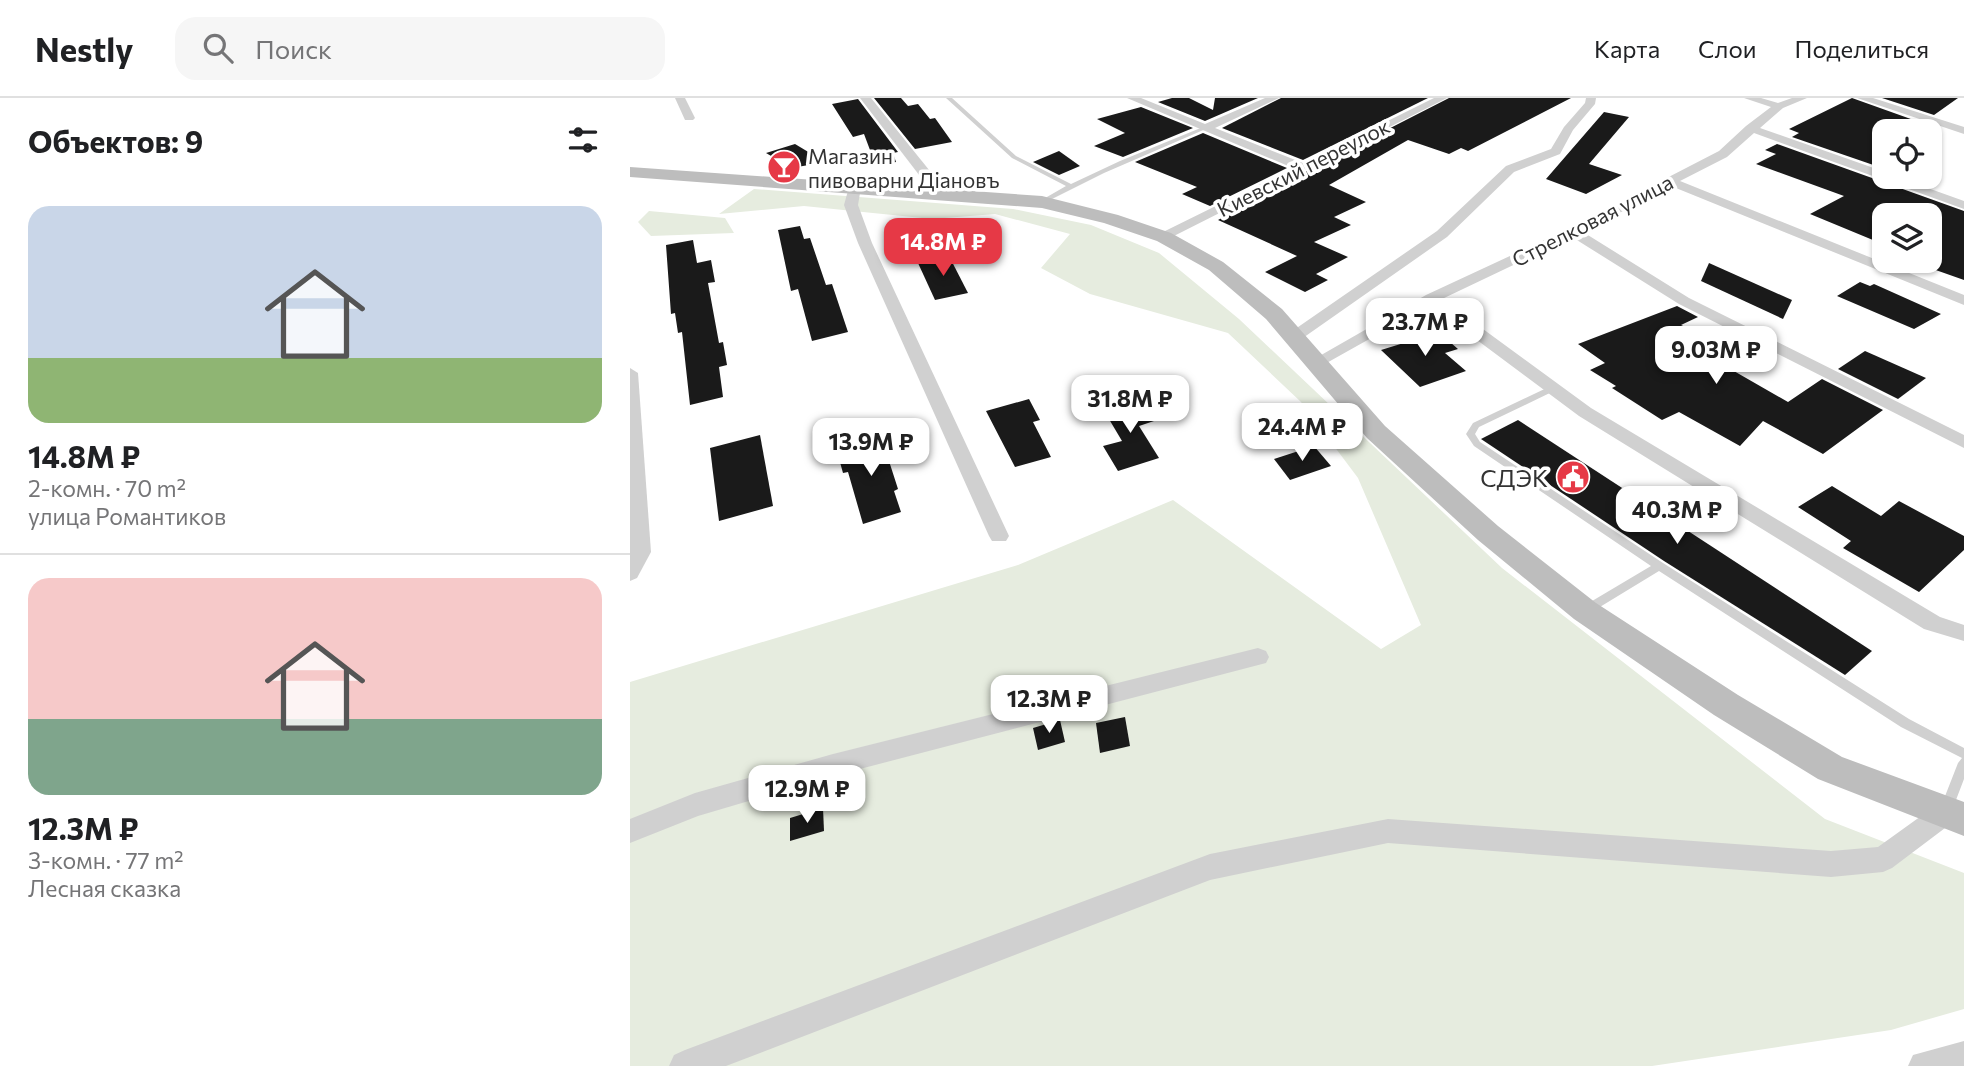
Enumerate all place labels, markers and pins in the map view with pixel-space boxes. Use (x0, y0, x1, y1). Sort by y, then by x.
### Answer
place label: Магазин пивоварни Дiановъ (808, 143, 999, 192)
bar icon: Магазин пивоварни Дiановъ (765, 148, 803, 186)
pin: 14.8M ₽ (878, 218, 1008, 278)
pin: 23.7M ₽ (1360, 299, 1490, 358)
pin: 9.03M ₽ (1651, 327, 1781, 386)
pin: 31.8M ₽ (1065, 376, 1195, 435)
pin: 24.4M ₽ (1237, 404, 1367, 463)
pin: 13.9M ₽ (806, 418, 936, 478)
public building icon: СДЭК (1554, 458, 1592, 496)
place label: СДЭК (1480, 463, 1548, 492)
pin: 40.3M ₽ (1612, 486, 1742, 546)
pin: 12.3M ₽ (984, 676, 1114, 735)
pin: 12.9M ₽ (742, 766, 872, 825)

